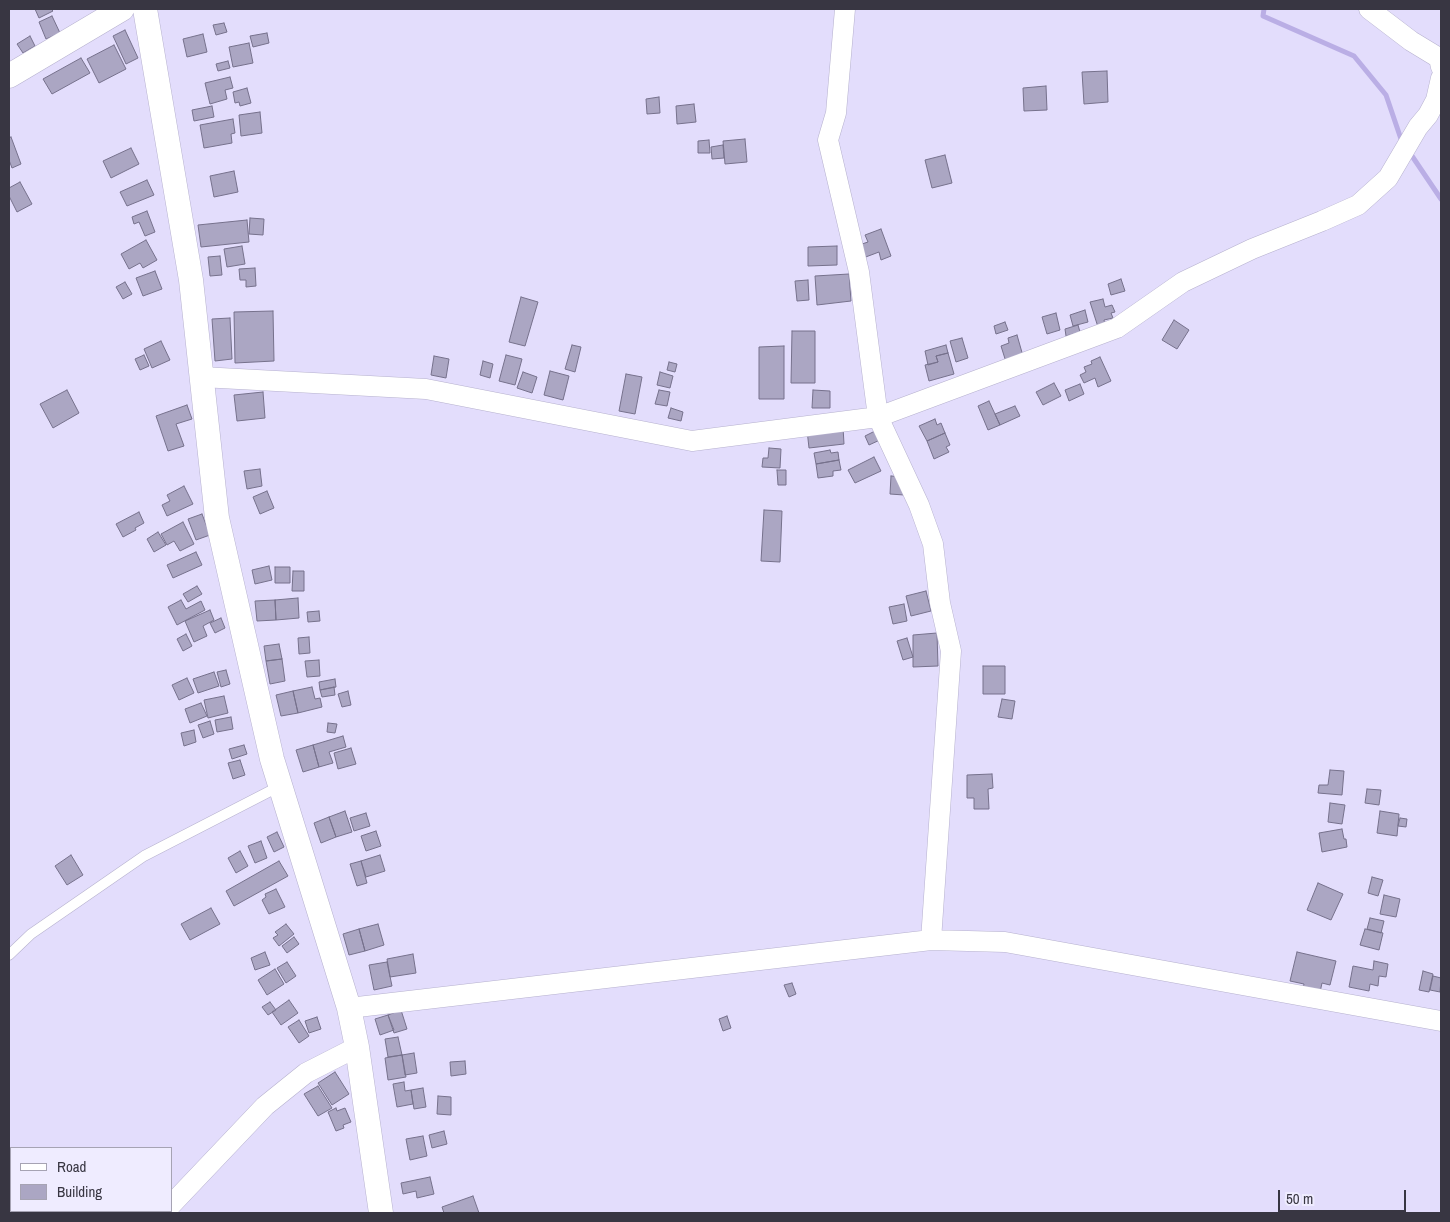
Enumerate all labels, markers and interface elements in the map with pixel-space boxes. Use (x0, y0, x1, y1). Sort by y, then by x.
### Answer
legend (10, 1147, 172, 1212)
text: Road (57, 1156, 86, 1177)
scale bar (1280, 1180, 1408, 1212)
text: Building (57, 1181, 102, 1202)
text: 50 m (1286, 1188, 1313, 1209)

